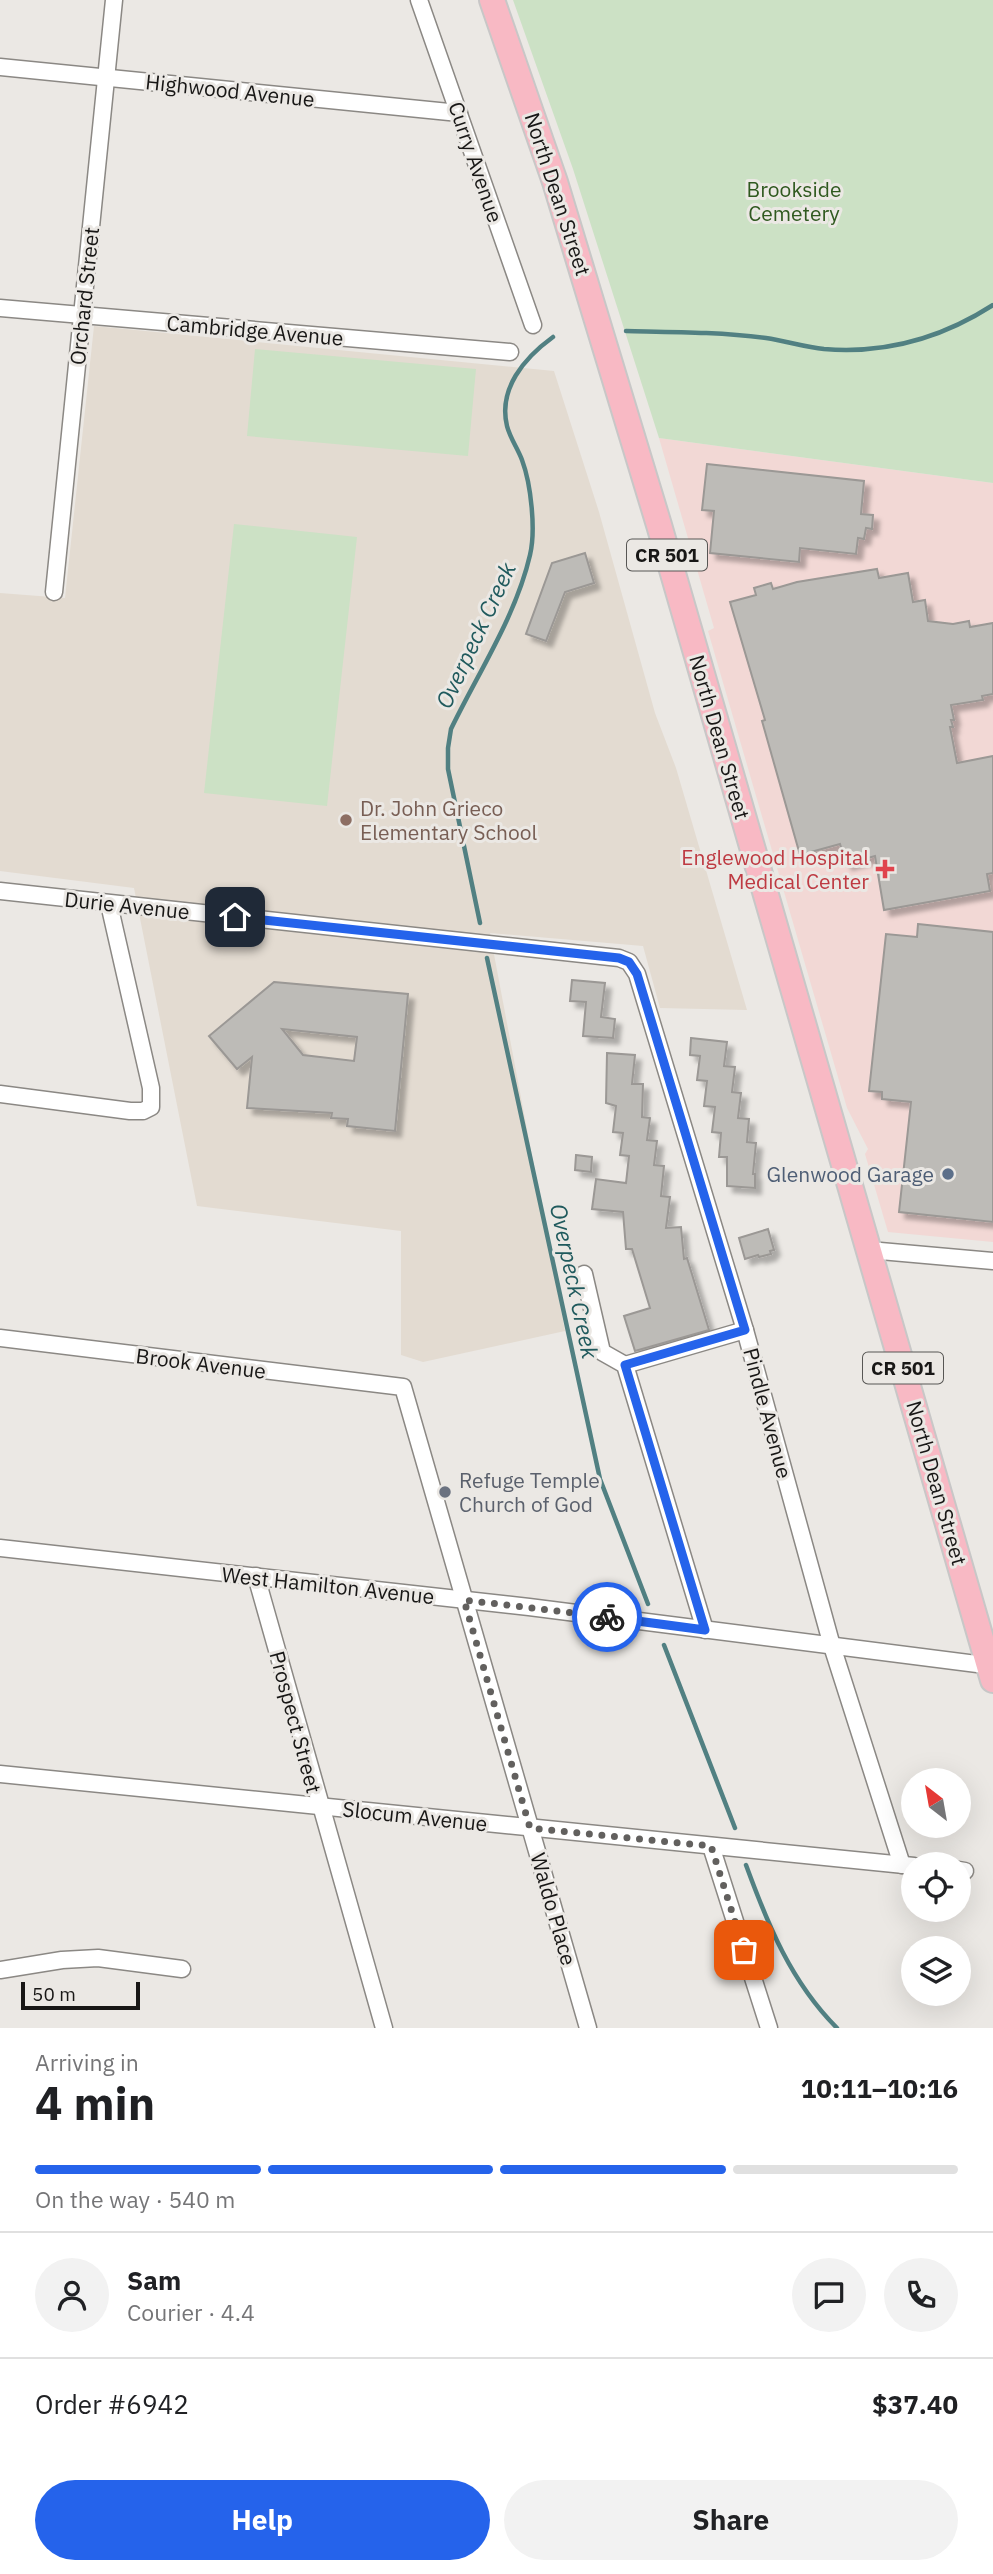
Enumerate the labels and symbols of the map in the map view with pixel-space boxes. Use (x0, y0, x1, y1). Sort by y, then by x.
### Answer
street label: Highwood Avenue (144, 67, 316, 113)
street label: Curry Avenue (442, 98, 510, 226)
street label: North Dean Street (518, 109, 598, 279)
park label: Brookside Cemetery (747, 175, 841, 227)
street label: Orchard Street (63, 226, 105, 366)
street label: Cambridge Avenue (165, 308, 345, 352)
road number: CR 501 (627, 540, 707, 570)
water label: Overpeck Creek (428, 556, 522, 713)
street label: North Dean Street (683, 651, 757, 823)
place label: Dr. John Grieco Elementary School (360, 794, 537, 846)
marker: Dr. John Grieco Elementary School (338, 812, 354, 828)
place label: Englewood Hospital Medical Center (681, 843, 869, 895)
marker: Englewood Hospital Medical Center (875, 859, 895, 879)
street label: Durie Avenue (63, 885, 191, 925)
pin (205, 887, 265, 947)
place label: Glenwood Garage (767, 1160, 934, 1188)
marker: Glenwood Garage (940, 1166, 956, 1182)
water label: Overpeck Creek (544, 1201, 606, 1362)
street label: Brook Avenue (134, 1341, 268, 1385)
street label: Pindle Avenue (737, 1344, 799, 1482)
road number: CR 501 (863, 1352, 943, 1384)
street label: North Dean Street (900, 1397, 974, 1569)
place label: Refuge Temple Church of God (459, 1466, 600, 1518)
marker: Refuge Temple Church of God (437, 1484, 453, 1500)
street label: West Hamilton Avenue (220, 1560, 436, 1610)
courier (572, 1582, 642, 1652)
street label: Prospect Street (264, 1648, 328, 1796)
north arrow (901, 1768, 971, 1838)
street label: Slocum Avenue (341, 1794, 489, 1838)
street label: Waldo Place (525, 1849, 583, 1969)
pin (714, 1920, 774, 1980)
scale bar (21, 1979, 140, 2011)

